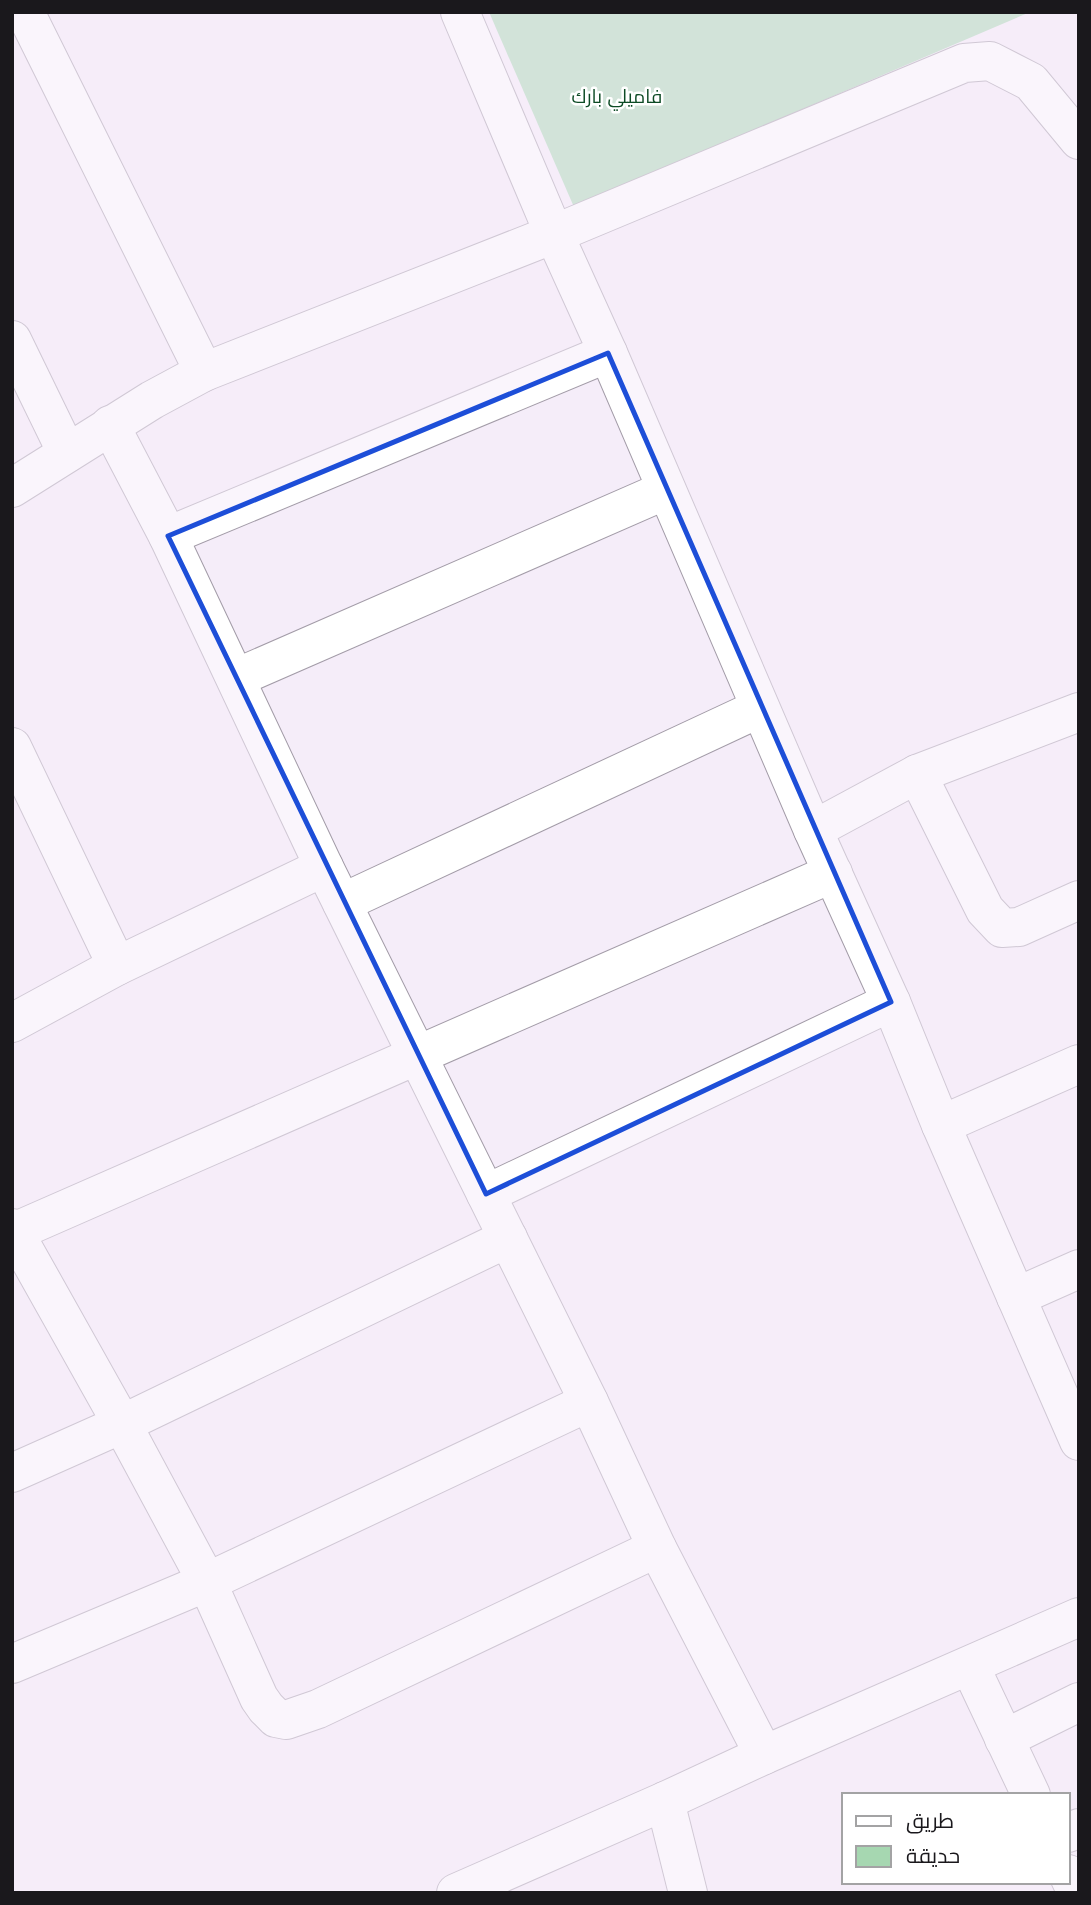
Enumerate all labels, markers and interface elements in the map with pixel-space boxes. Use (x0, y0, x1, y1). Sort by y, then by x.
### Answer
park label: فاميلي بارك (572, 86, 662, 111)
legend (842, 1793, 1070, 1884)
text: طريق (906, 1809, 954, 1834)
text: حديقة (906, 1844, 960, 1867)

